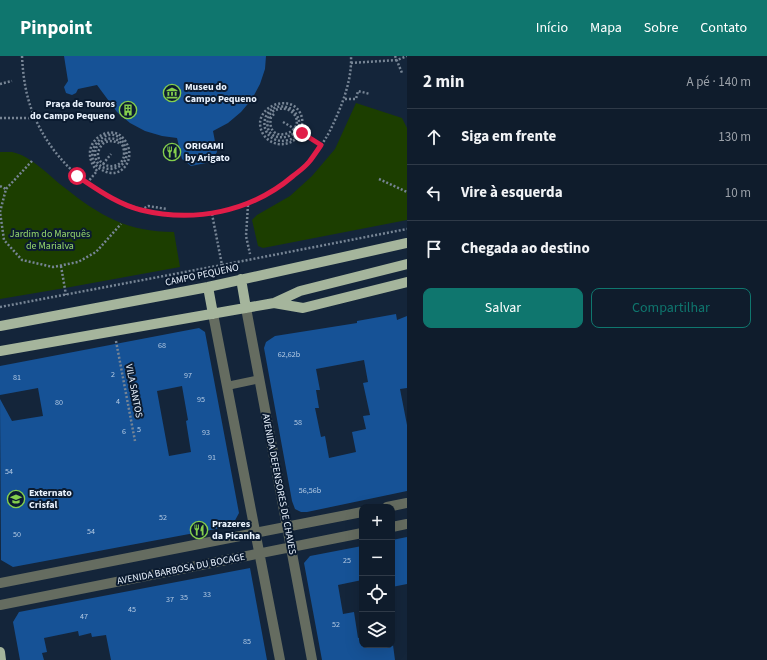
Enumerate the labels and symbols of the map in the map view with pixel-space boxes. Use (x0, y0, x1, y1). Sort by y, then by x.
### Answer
place label: Museu do Campo Pequeno (185, 80, 257, 106)
museum icon: Museu do Campo Pequeno (162, 83, 182, 103)
place label: Praça de Touros do Campo Pequeno (30, 97, 116, 123)
building icon: Praça de Touros do Campo Pequeno (118, 100, 138, 120)
route end (293, 124, 311, 142)
place label: ORIGAMI by Arigato (185, 139, 230, 165)
restaurant icon: ORIGAMI by Arigato (162, 142, 182, 162)
route start (68, 167, 86, 185)
park label: Jardim do Marquês de Marialva (10, 227, 90, 253)
street label: CAMPO PEQUENO (164, 260, 241, 290)
house number: 68 (158, 340, 166, 351)
house number: 62,62b (278, 349, 301, 360)
street label: VILA SANTOS (122, 363, 146, 419)
house number: 2 (111, 369, 115, 380)
house number: 97 (184, 370, 192, 381)
house number: 81 (13, 372, 21, 383)
house number: 95 (197, 394, 205, 405)
house number: 4 (116, 396, 120, 407)
house number: 80 (55, 397, 63, 408)
street label: AVENIDA DEFENSORES DE CHAVES (258, 412, 300, 556)
house number: 58 (294, 417, 302, 428)
house number: 5 (137, 424, 141, 435)
house number: 6 (122, 426, 126, 437)
house number: 93 (202, 427, 210, 438)
house number: 91 (208, 452, 216, 463)
house number: 54 (5, 466, 13, 477)
house number: 56,56b (299, 485, 322, 496)
place label: Externato Crisfal (29, 486, 72, 512)
school or university icon: Externato Crisfal (6, 489, 26, 509)
house number: 52 (159, 512, 167, 523)
place label: Prazeres da Picanha (212, 517, 260, 543)
restaurant icon: Prazeres da Picanha (189, 520, 209, 540)
house number: 54 (87, 526, 95, 537)
house number: 50 (13, 529, 21, 540)
street label: AVENIDA BARBOSA DU BOCAGE (116, 550, 246, 588)
house number: 25 (343, 555, 351, 566)
house number: 33 (203, 589, 211, 600)
house number: 35 (180, 592, 188, 603)
house number: 37 (166, 594, 174, 605)
house number: 45 (128, 604, 136, 615)
house number: 47 (80, 611, 88, 622)
house number: 52 (332, 619, 340, 630)
house number: 85 (243, 636, 251, 647)

